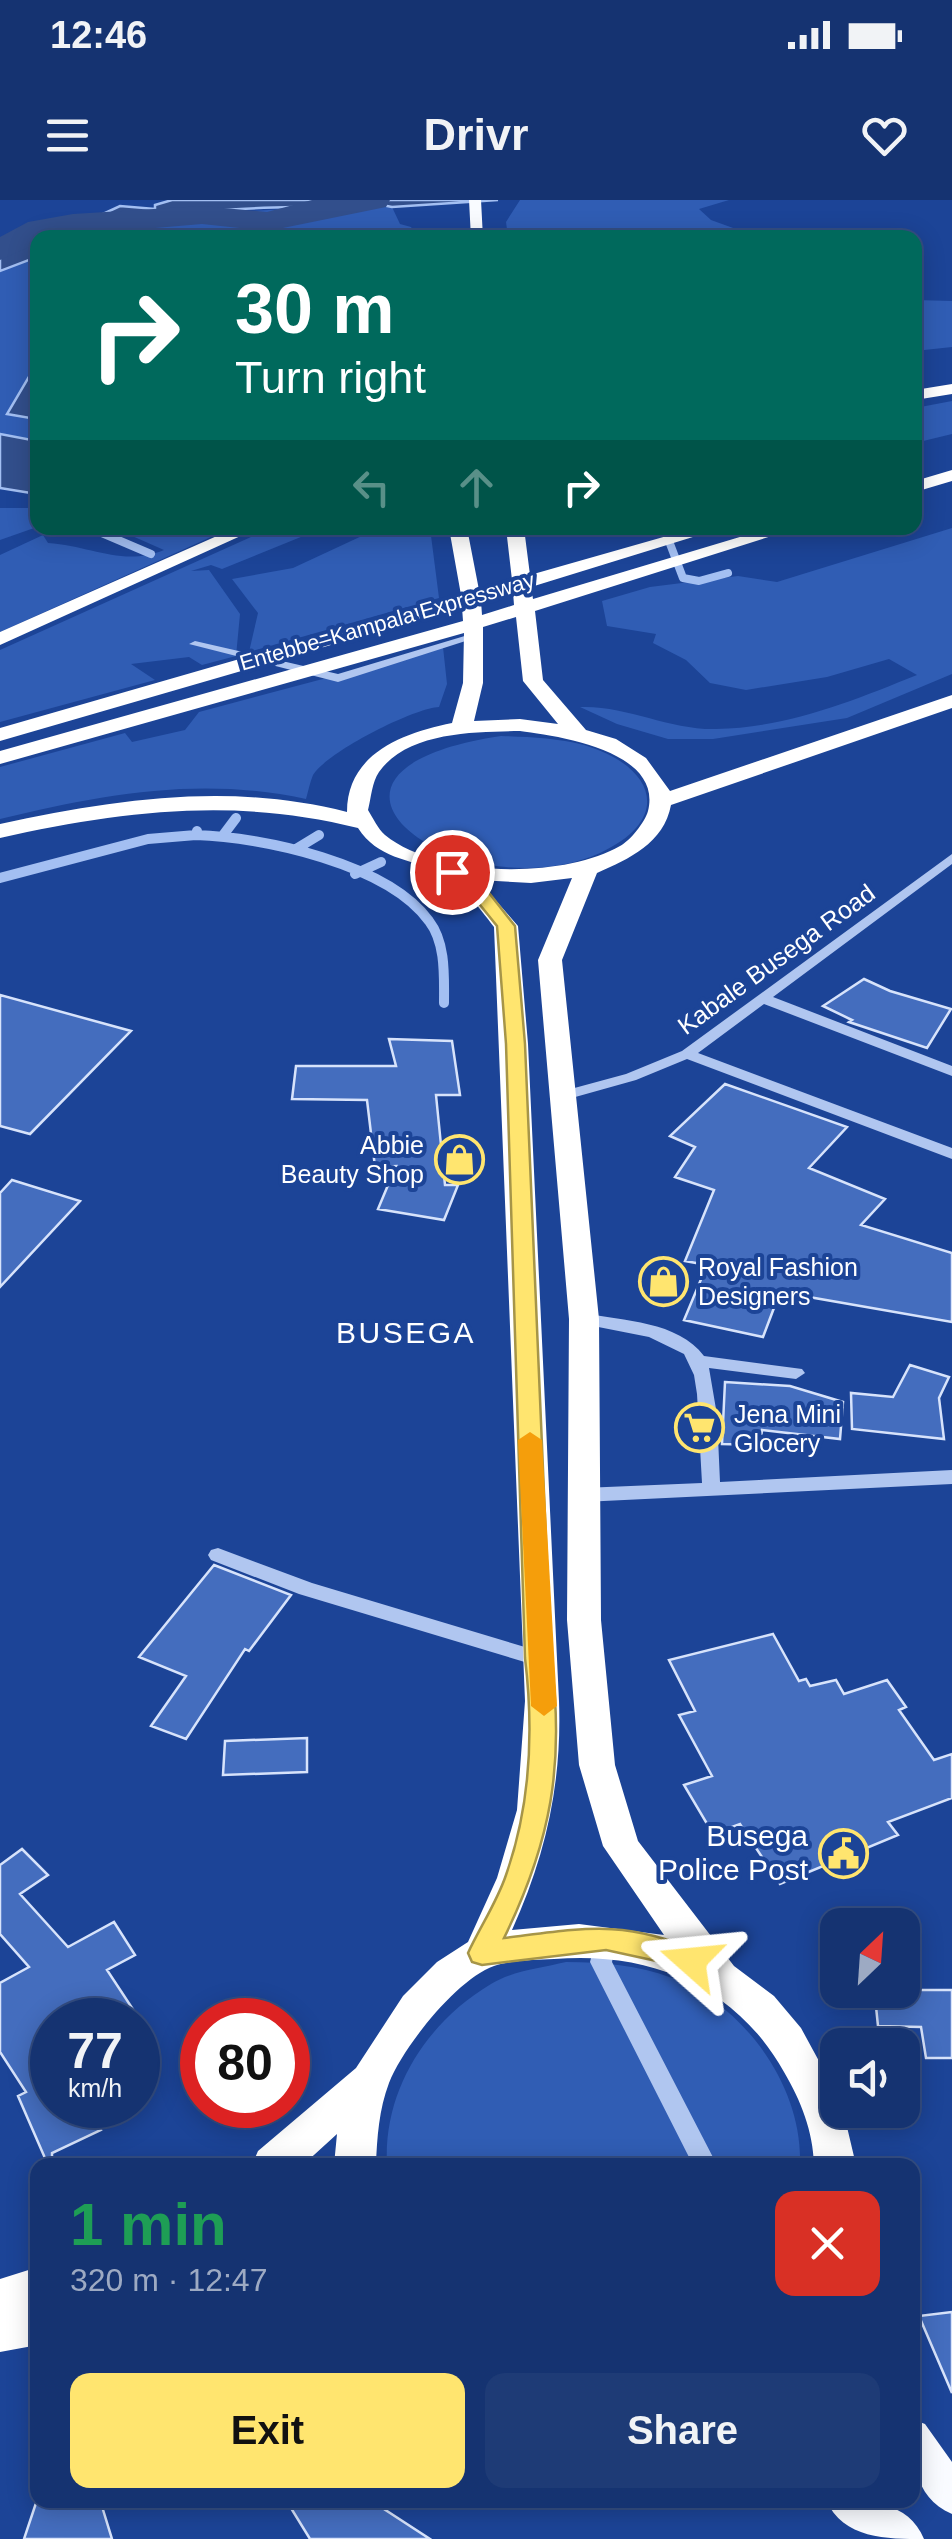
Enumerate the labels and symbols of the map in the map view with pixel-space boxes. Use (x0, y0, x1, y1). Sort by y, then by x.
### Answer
street label: Entebbe–Kampala Expressway (237, 567, 538, 676)
pin (410, 830, 495, 915)
street label: Kabale Busega Road (672, 878, 880, 1040)
place label: Abbie Beauty Shop (281, 1131, 424, 1188)
shop icon: Abbie Beauty Shop (433, 1133, 485, 1185)
place label: Royal Fashion Designers (698, 1253, 858, 1310)
shop icon: Royal Fashion Designers (637, 1255, 689, 1307)
district label: BUSEGA (336, 1316, 476, 1349)
place label: Jena Mini Glocery (734, 1400, 841, 1457)
supermarket icon: Jena Mini Glocery (673, 1402, 725, 1454)
place label: Busega Police Post (658, 1819, 809, 1886)
public building icon: Busega Police Post (817, 1827, 869, 1879)
north arrow (820, 1908, 920, 2008)
position arrow (639, 1909, 743, 2013)
speed limit sign: 80 (180, 1998, 310, 2128)

